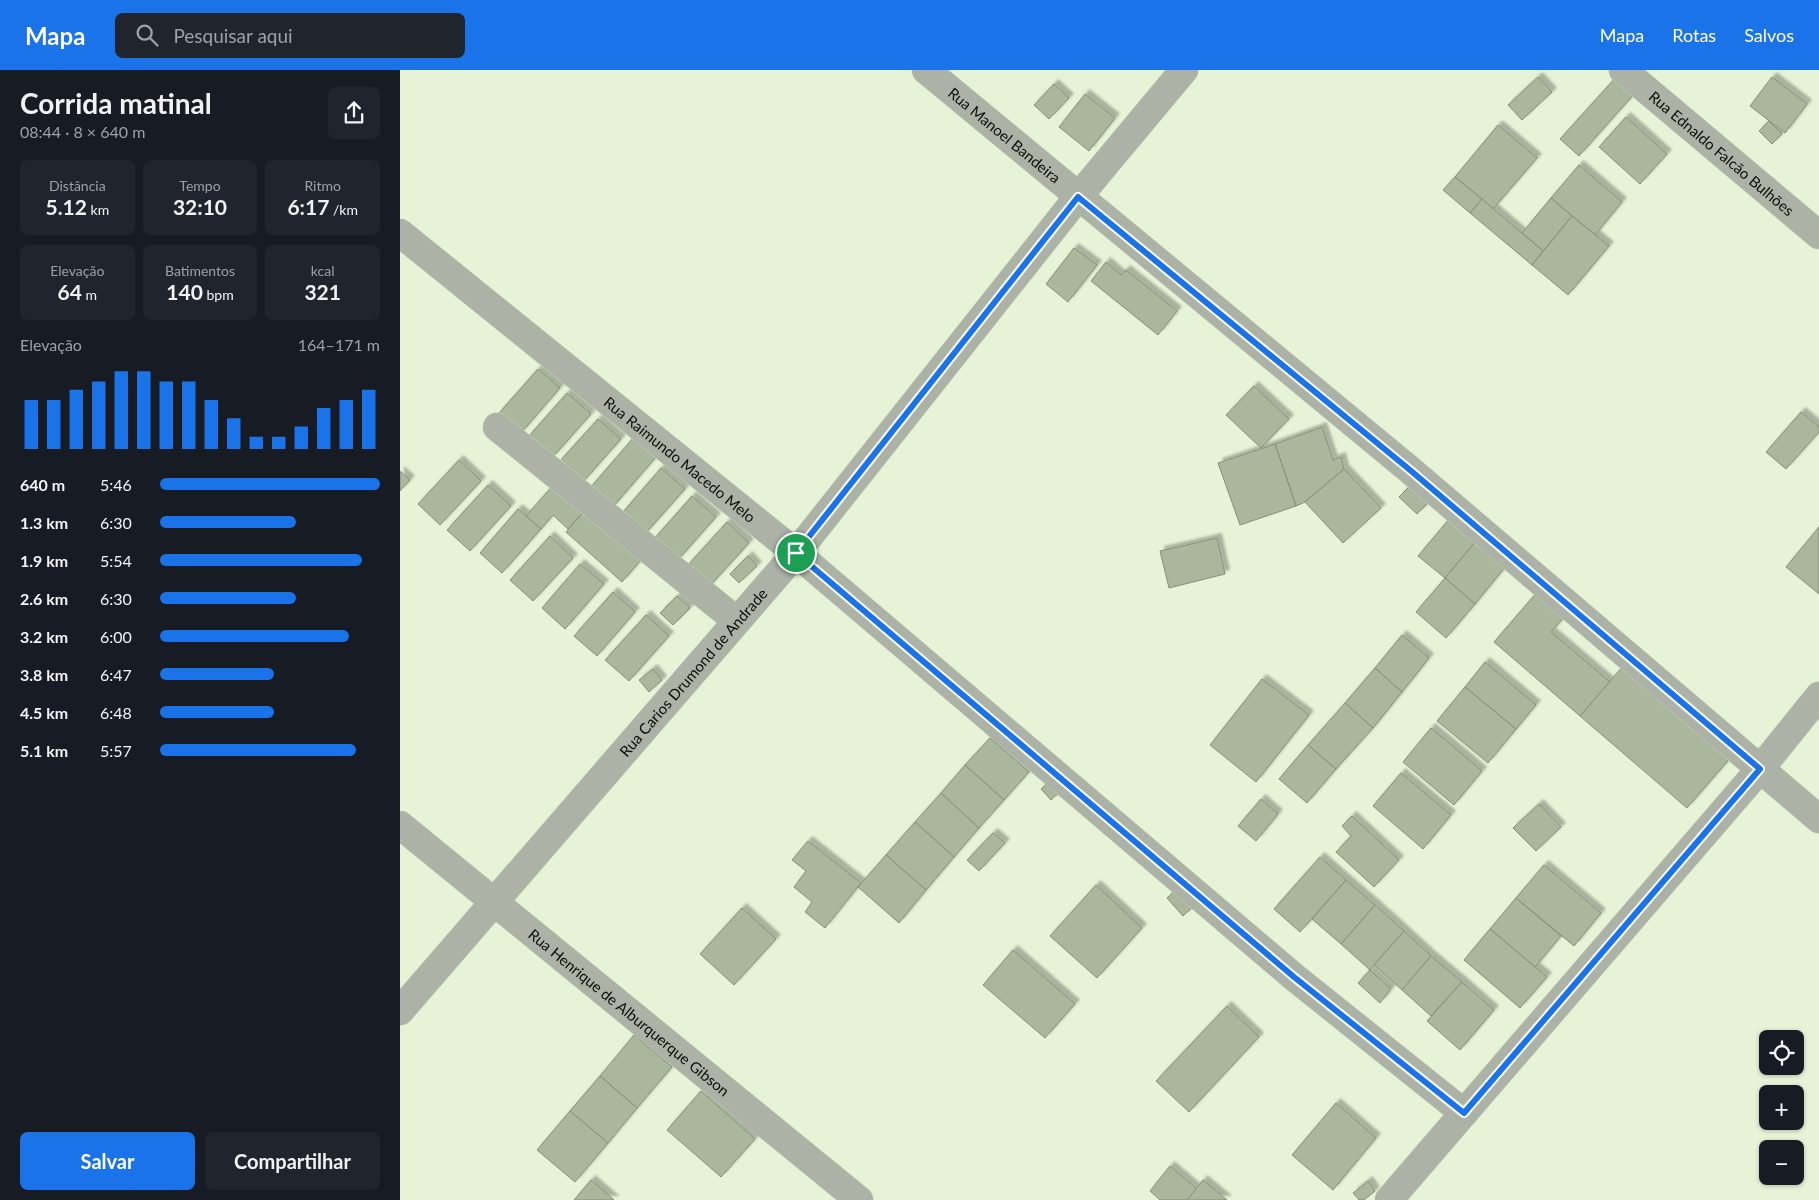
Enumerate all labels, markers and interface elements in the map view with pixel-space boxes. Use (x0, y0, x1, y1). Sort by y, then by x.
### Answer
search box (115, 13, 465, 58)
text: Mapa (25, 21, 85, 50)
icon: search (133, 21, 161, 49)
text: Pesquisar aqui (173, 24, 293, 47)
text: Mapa (1600, 24, 1644, 46)
text: Rotas (1672, 24, 1716, 46)
text: Salvos (1744, 24, 1794, 46)
street label: Rua Manoel Bandeira (945, 83, 1064, 187)
text: Corrida matinal (20, 86, 212, 120)
button: share (328, 87, 380, 139)
street label: Rua Ednaldo Falcão Bulhões (1646, 87, 1798, 219)
text: 08:44 · 8 × 640 m (20, 122, 145, 141)
text: Distância (49, 177, 106, 194)
text: Tempo (179, 177, 221, 194)
text: Ritmo (304, 177, 341, 194)
text: 5.12 (45, 194, 87, 219)
text: 32:10 (173, 194, 227, 219)
text: 6:17 (287, 194, 329, 219)
text: km (87, 201, 109, 218)
text: /km (329, 201, 358, 218)
text: Elevação (50, 262, 104, 279)
text: Batimentos (165, 262, 235, 279)
text: kcal (311, 262, 334, 279)
text: 64 (58, 279, 82, 304)
text: 140 (166, 279, 203, 304)
text: 321 (304, 279, 341, 304)
text: m (82, 286, 97, 303)
text: bpm (203, 286, 234, 303)
text: Elevação (20, 335, 82, 354)
text: 164–171 m (298, 335, 380, 354)
street label: Rua Raimundo Macedo Melo (601, 393, 759, 526)
text: 640 m (20, 475, 65, 494)
text: 5:46 (100, 475, 132, 494)
text: 1.3 km (20, 513, 68, 532)
text: 6:30 (100, 513, 132, 532)
pin (775, 532, 817, 574)
icon: arrive (782, 539, 810, 567)
text: 1.9 km (20, 551, 68, 570)
text: 5:54 (100, 551, 132, 570)
street label: Rua Carios Drumond de Andrade (615, 584, 771, 760)
text: 2.6 km (20, 589, 68, 608)
text: 6:30 (100, 589, 132, 608)
text: 3.2 km (20, 627, 68, 646)
text: 6:00 (100, 627, 132, 646)
text: 3.8 km (20, 665, 68, 684)
text: 6:47 (100, 665, 132, 684)
text: 4.5 km (20, 703, 68, 722)
text: 6:48 (100, 703, 132, 722)
text: 5.1 km (20, 741, 68, 760)
text: 5:57 (100, 741, 132, 760)
street label: Rua Henrique de Alburquerque Gibson (525, 925, 733, 1100)
map controls (1759, 1030, 1804, 1185)
button: locate (1759, 1030, 1804, 1075)
button: + (1759, 1085, 1804, 1130)
button: Salvar (20, 1132, 195, 1190)
button: Compartilhar (205, 1132, 380, 1190)
button: − (1759, 1140, 1804, 1185)

